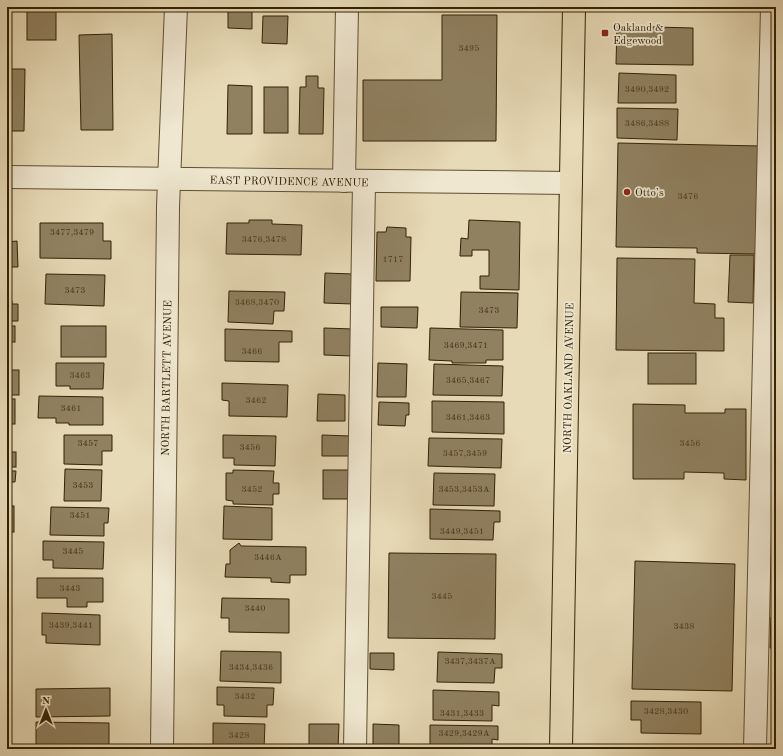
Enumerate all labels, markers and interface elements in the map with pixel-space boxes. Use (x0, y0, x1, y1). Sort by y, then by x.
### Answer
place label: Oakland & Edgewood (613, 23, 664, 47)
marker: Oakland & Edgewood (600, 28, 610, 38)
house number: 3495 (459, 44, 479, 53)
house number: 3490,3492 (625, 85, 669, 94)
house number: 3486,3488 (625, 119, 669, 128)
street label: EAST PROVIDENCE AVENUE (210, 176, 368, 189)
marker: Otto’s (622, 187, 632, 197)
place label: Otto’s (635, 188, 664, 199)
house number: 3476 (678, 192, 698, 201)
house number: 3477,3479 (50, 228, 94, 237)
house number: 3476,3478 (242, 235, 286, 244)
house number: 1717 (383, 255, 403, 264)
house number: 3473 (65, 286, 85, 295)
house number: 3468,3470 (235, 298, 279, 307)
street label: NORTH BARTLETT AVENUE (161, 300, 174, 456)
street label: NORTH OAKLAND AVENUE (563, 303, 576, 453)
house number: 3473 (479, 306, 499, 315)
house number: 3469,3471 (444, 341, 488, 350)
house number: 3466 (242, 347, 262, 356)
house number: 3463 (70, 371, 90, 380)
house number: 3465,3467 (446, 376, 490, 385)
house number: 3462 (246, 396, 266, 405)
house number: 3461 (61, 404, 81, 413)
house number: 3461,3463 (446, 413, 490, 422)
house number: 3457 (78, 439, 98, 448)
house number: 3456 (680, 439, 700, 448)
house number: 3456 (240, 443, 260, 452)
house number: 3457,3459 (443, 449, 487, 458)
house number: 3453 (73, 481, 93, 490)
house number: 3452 (242, 485, 262, 494)
house number: 3453,3453A (438, 485, 490, 494)
house number: 3451 (70, 511, 90, 520)
house number: 3449,3451 (440, 527, 484, 536)
house number: 3445 (63, 547, 83, 556)
house number: 3446A (254, 553, 282, 562)
house number: 3443 (60, 584, 80, 593)
house number: 3445 (432, 592, 452, 601)
house number: 3440 (245, 604, 265, 613)
house number: 3439,3441 (49, 621, 93, 630)
house number: 3438 (674, 622, 694, 631)
house number: 3437,3437A (444, 657, 496, 666)
house number: 3434,3436 (229, 663, 273, 672)
north arrow (26, 690, 66, 730)
house number: 3432 (235, 692, 255, 701)
text: N (42, 696, 51, 707)
house number: 3428,3430 (644, 707, 688, 716)
house number: 3431,3433 (440, 709, 484, 718)
house number: 3429,3429A (438, 729, 490, 738)
house number: 3428 (229, 731, 249, 740)

